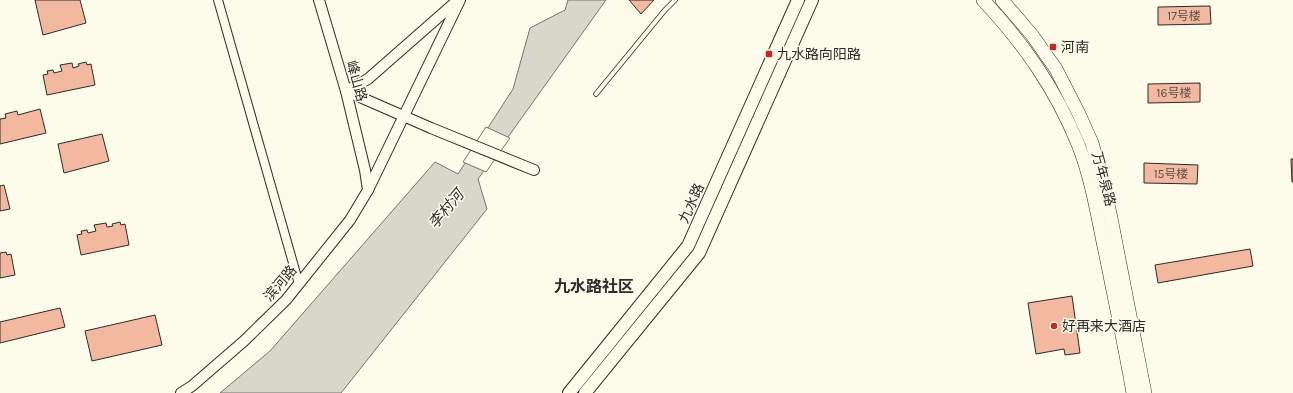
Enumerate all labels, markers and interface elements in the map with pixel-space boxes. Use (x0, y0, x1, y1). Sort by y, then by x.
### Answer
house number: 17号楼 (1167, 9, 1201, 23)
place label: 河南 (1061, 39, 1089, 56)
marker: 河南 (1048, 42, 1058, 52)
place label: 九水路向阳路 (777, 46, 861, 63)
marker: 九水路向阳路 (764, 49, 774, 59)
street label: 峰山路 (343, 59, 370, 104)
house number: 16号楼 (1157, 86, 1191, 100)
street label: 万年泉路 (1088, 150, 1119, 208)
house number: 15号楼 (1154, 167, 1188, 181)
street label: 九水路 (675, 181, 708, 226)
water label: 李村河 (425, 184, 469, 232)
street label: 滨河路 (260, 262, 301, 305)
district label: 九水路社区 (554, 277, 634, 296)
place label: 好再来大酒店 (1062, 318, 1146, 335)
marker: 好再来大酒店 (1049, 321, 1059, 331)

